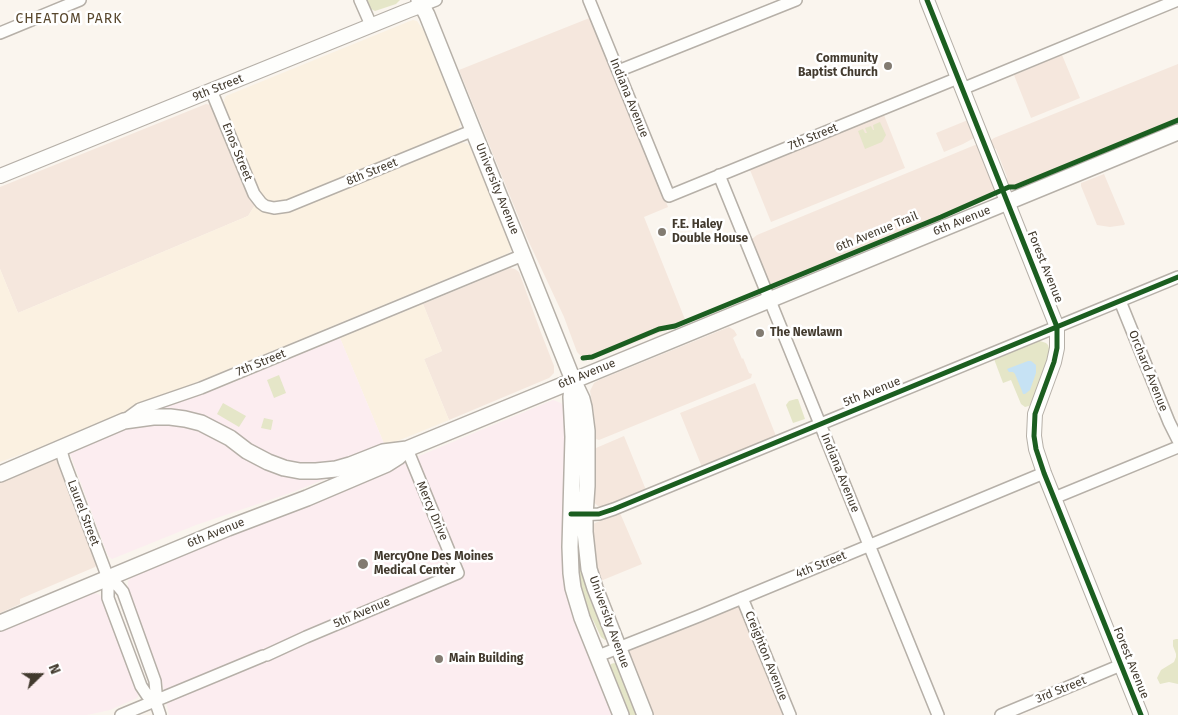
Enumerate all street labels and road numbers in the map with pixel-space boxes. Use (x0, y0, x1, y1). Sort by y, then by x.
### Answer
street label: Indiana Avenue (607, 56, 651, 140)
street label: 9th Street (191, 71, 245, 105)
street label: Enos Street (219, 121, 255, 183)
street label: 7th Street (786, 121, 840, 153)
street label: University Avenue (472, 141, 522, 237)
street label: 8th Street (344, 155, 400, 189)
street label: 6th Avenue (931, 203, 993, 239)
street label: 6th Avenue Trail (834, 209, 920, 255)
street label: Forest Avenue (1024, 229, 1066, 305)
street label: Orchard Avenue (1125, 328, 1171, 414)
street label: 7th Street (234, 347, 288, 379)
street label: 6th Avenue (556, 356, 618, 392)
street label: 5th Avenue (841, 374, 903, 410)
street label: Indiana Avenue (818, 431, 862, 515)
street label: Laurel Street (64, 478, 102, 548)
street label: Mercy Drive (413, 479, 451, 543)
street label: 6th Avenue (185, 515, 247, 551)
street label: 4th Street (794, 548, 848, 582)
street label: University Avenue (586, 574, 632, 670)
street label: 5th Avenue (331, 595, 393, 631)
street label: Creighton Avenue (741, 609, 791, 703)
street label: Forest Avenue (1110, 625, 1152, 701)
street label: 3rd Street (1034, 673, 1088, 707)

